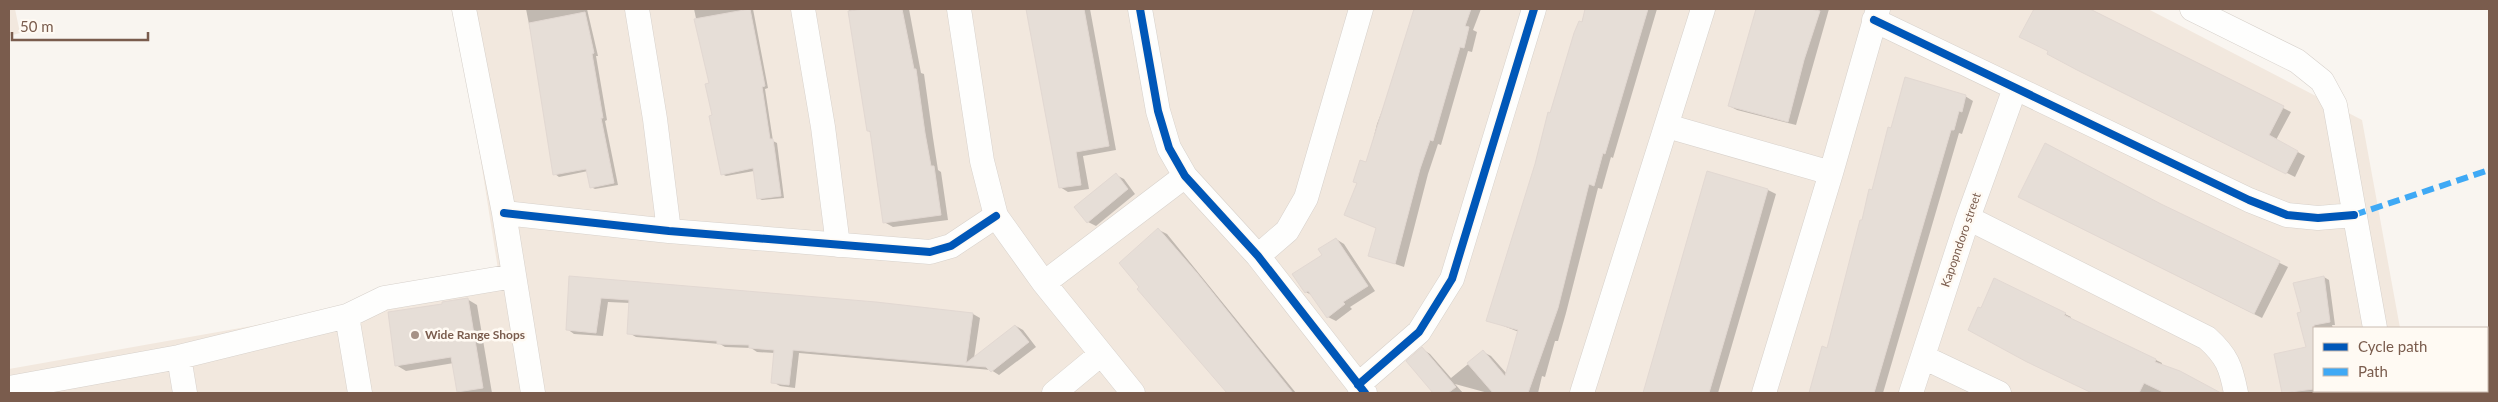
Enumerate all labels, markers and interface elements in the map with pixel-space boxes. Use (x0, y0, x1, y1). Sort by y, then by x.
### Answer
scale bar (12, 10, 149, 42)
text: 50 m (20, 17, 54, 35)
street label: Kapopndoro street (1937, 190, 1984, 289)
place label: Wide Range Shops (425, 327, 525, 342)
legend (2313, 327, 2488, 392)
marker: Wide Range Shops (409, 329, 421, 341)
text: Cycle path (2358, 337, 2427, 355)
text: Path (2358, 362, 2388, 380)

